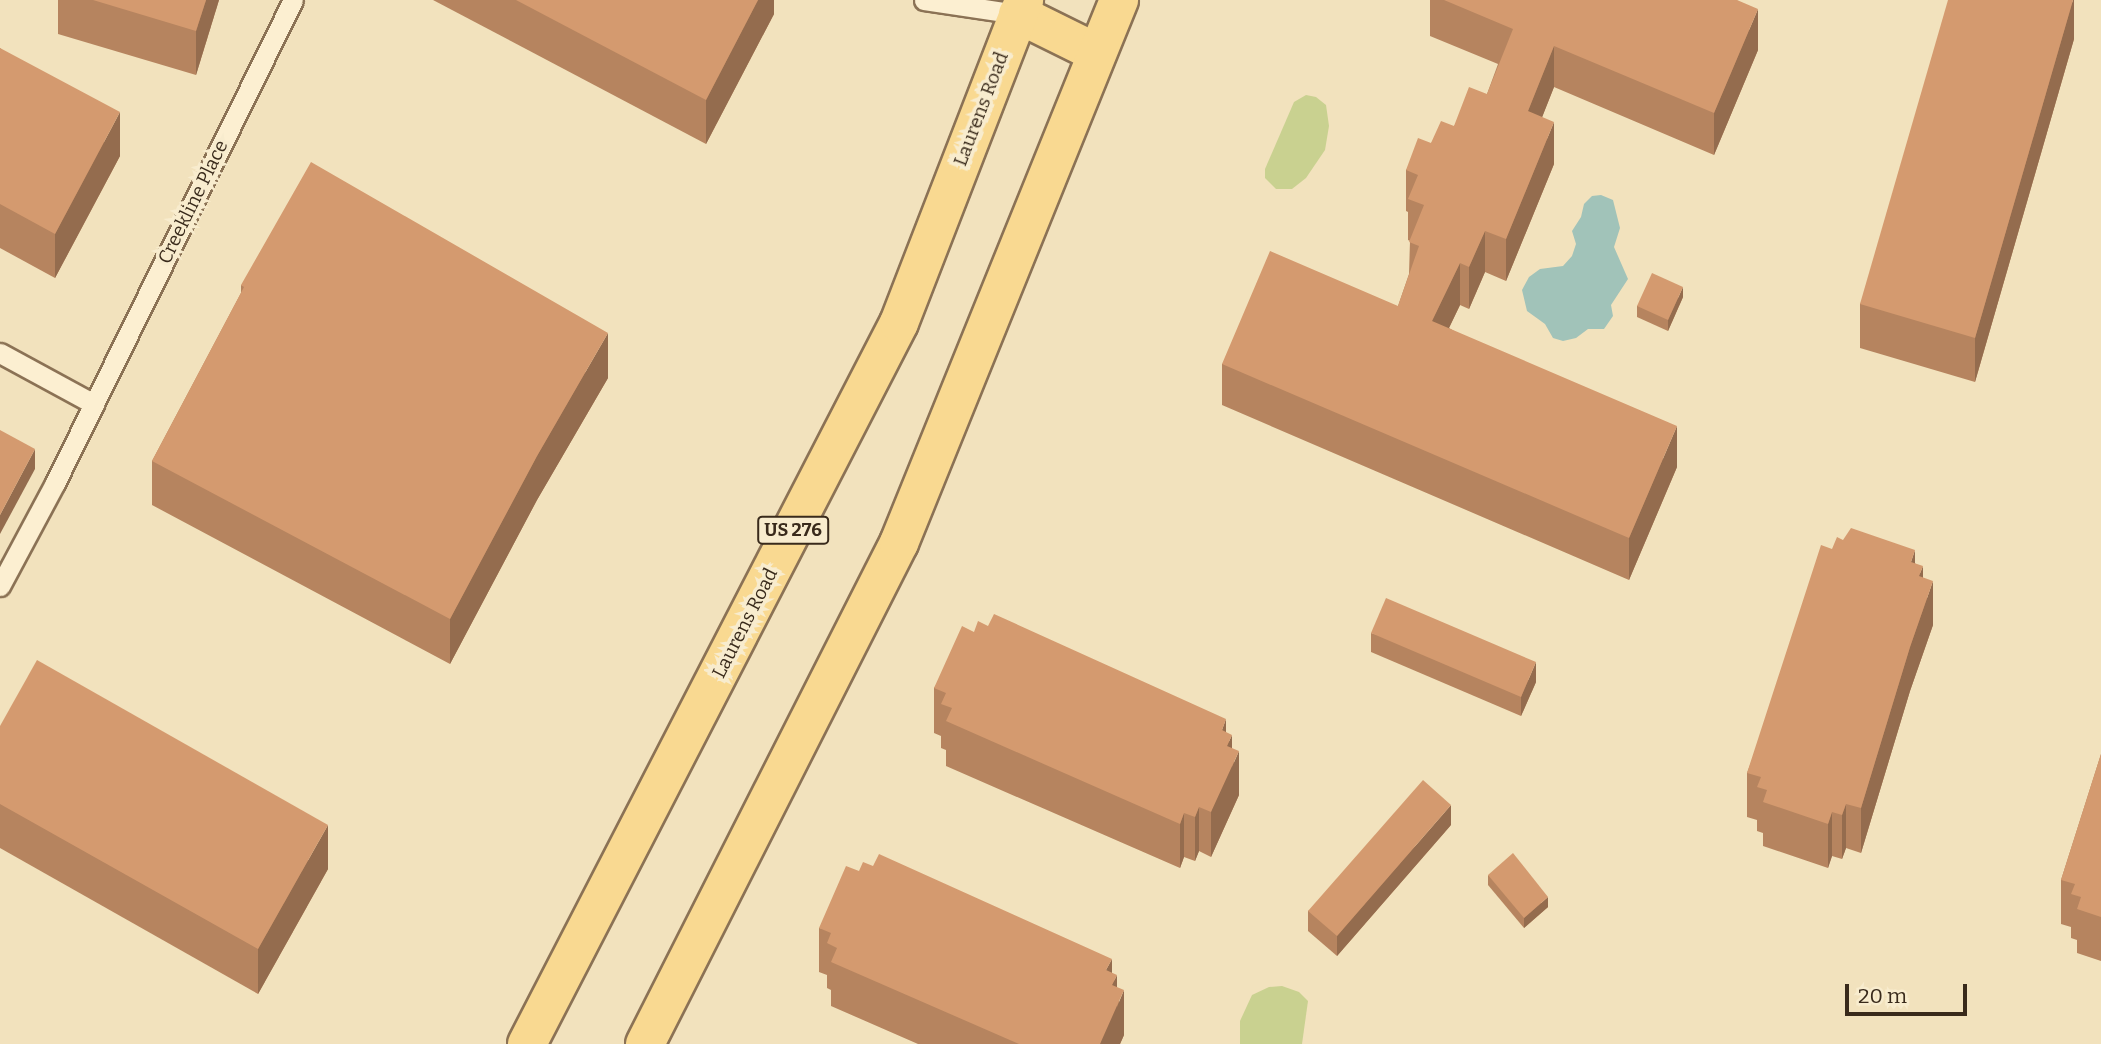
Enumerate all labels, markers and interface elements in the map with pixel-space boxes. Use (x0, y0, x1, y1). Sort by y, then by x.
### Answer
street label: Laurens Road (949, 49, 1013, 169)
street label: Creekline Place (153, 136, 233, 268)
road number: US 276 (756, 516, 830, 544)
street label: Laurens Road (708, 564, 782, 682)
scale bar (1849, 970, 1972, 1014)
text: 20 m (1858, 983, 1907, 1009)

